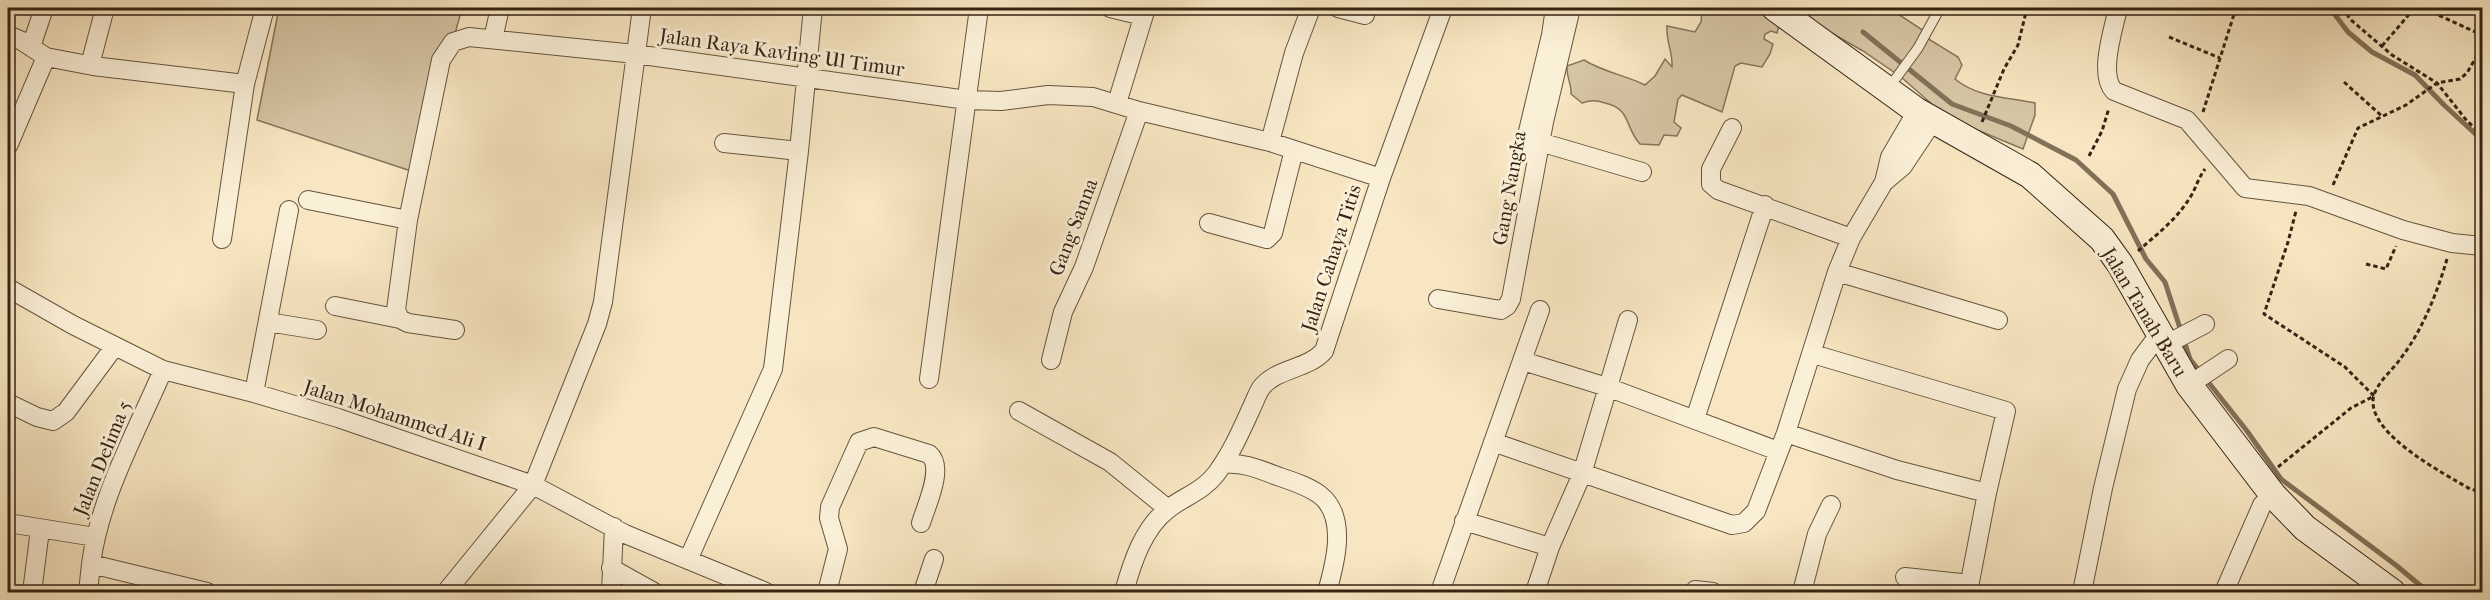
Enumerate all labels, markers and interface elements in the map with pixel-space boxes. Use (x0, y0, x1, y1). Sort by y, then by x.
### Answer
street label: Jalan Raya Kavling Ul Timur (656, 24, 906, 81)
street label: Gang Nangka (1488, 128, 1531, 247)
street label: Gang Sanna (1044, 175, 1103, 279)
street label: Jalan Cahaya Titis (1296, 182, 1366, 336)
street label: Jalan Tanah Baru (2096, 242, 2193, 382)
street label: Jalan Mohammed Ali I (299, 375, 489, 456)
street label: Jalan Delima 5 (68, 397, 136, 521)

